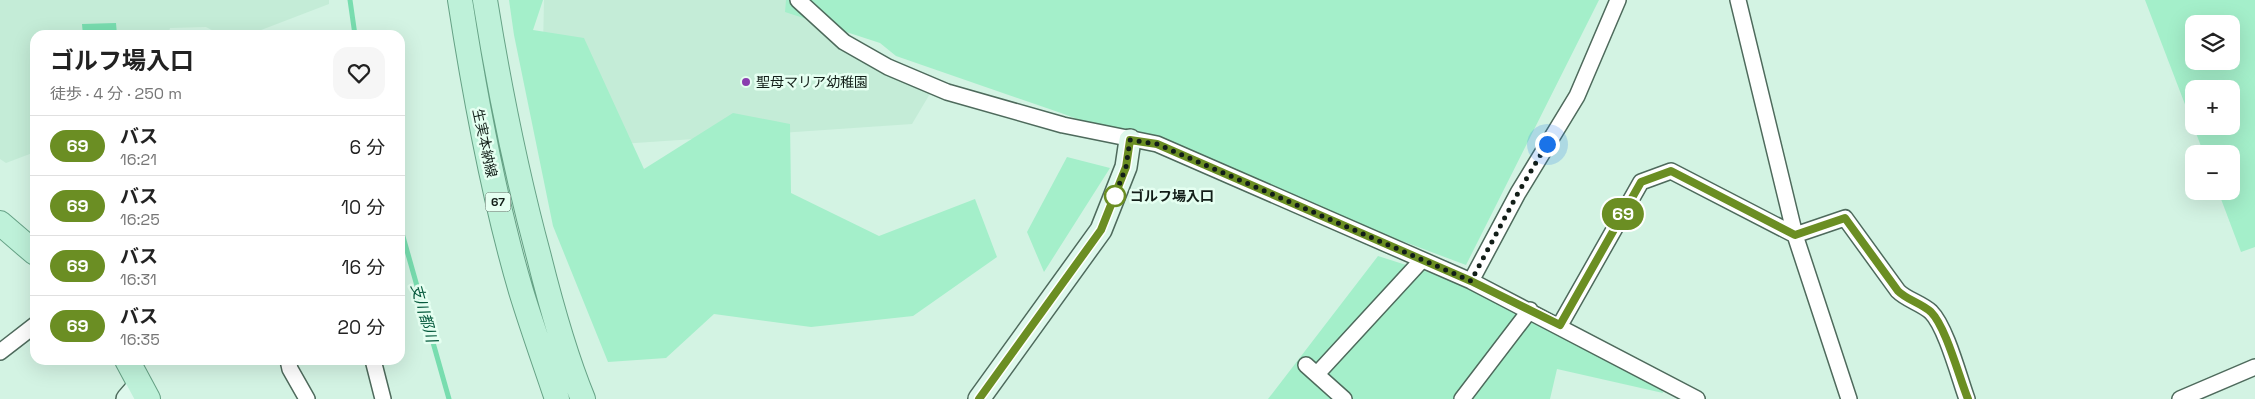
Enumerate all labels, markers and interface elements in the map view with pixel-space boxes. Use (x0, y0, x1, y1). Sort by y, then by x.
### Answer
map controls (2185, 15, 2240, 200)
button: layers (2185, 15, 2240, 70)
text: ゴルフ場入口 (50, 45, 194, 76)
button: heart (333, 47, 385, 99)
place label: 聖母マリア幼稚園 (756, 73, 868, 91)
marker: 聖母マリア幼稚園 (740, 76, 752, 88)
button: + (2185, 80, 2240, 135)
text: 徒歩 · 4 分 · 250 m (50, 83, 182, 104)
street label: 生実本納線 (469, 107, 501, 179)
text: バス (120, 124, 158, 149)
your location (1535, 132, 1560, 157)
text: 69 (66, 134, 89, 157)
text: 6 分 (349, 135, 385, 160)
button: − (2185, 145, 2240, 200)
text: 16:21 (120, 149, 157, 170)
text: バス (120, 184, 158, 209)
marker: ゴルフ場入口 (1104, 185, 1126, 207)
place label: ゴルフ場入口 (1130, 187, 1214, 205)
road number: 67 (486, 192, 510, 212)
text: 69 (66, 194, 89, 217)
text: 10 分 (341, 195, 385, 220)
line badge: 69 (1600, 198, 1646, 230)
text: 69 (1612, 202, 1634, 225)
text: 16:25 (120, 209, 160, 230)
text: バス (120, 244, 158, 269)
text: 69 (66, 254, 89, 277)
text: 16 分 (342, 255, 385, 280)
text: 16:31 (120, 269, 157, 290)
water label: 支川都川 (407, 281, 442, 346)
text: バス (120, 304, 158, 329)
text: 69 (66, 314, 89, 337)
text: 20 分 (337, 315, 385, 340)
text: 16:35 (120, 329, 160, 350)

